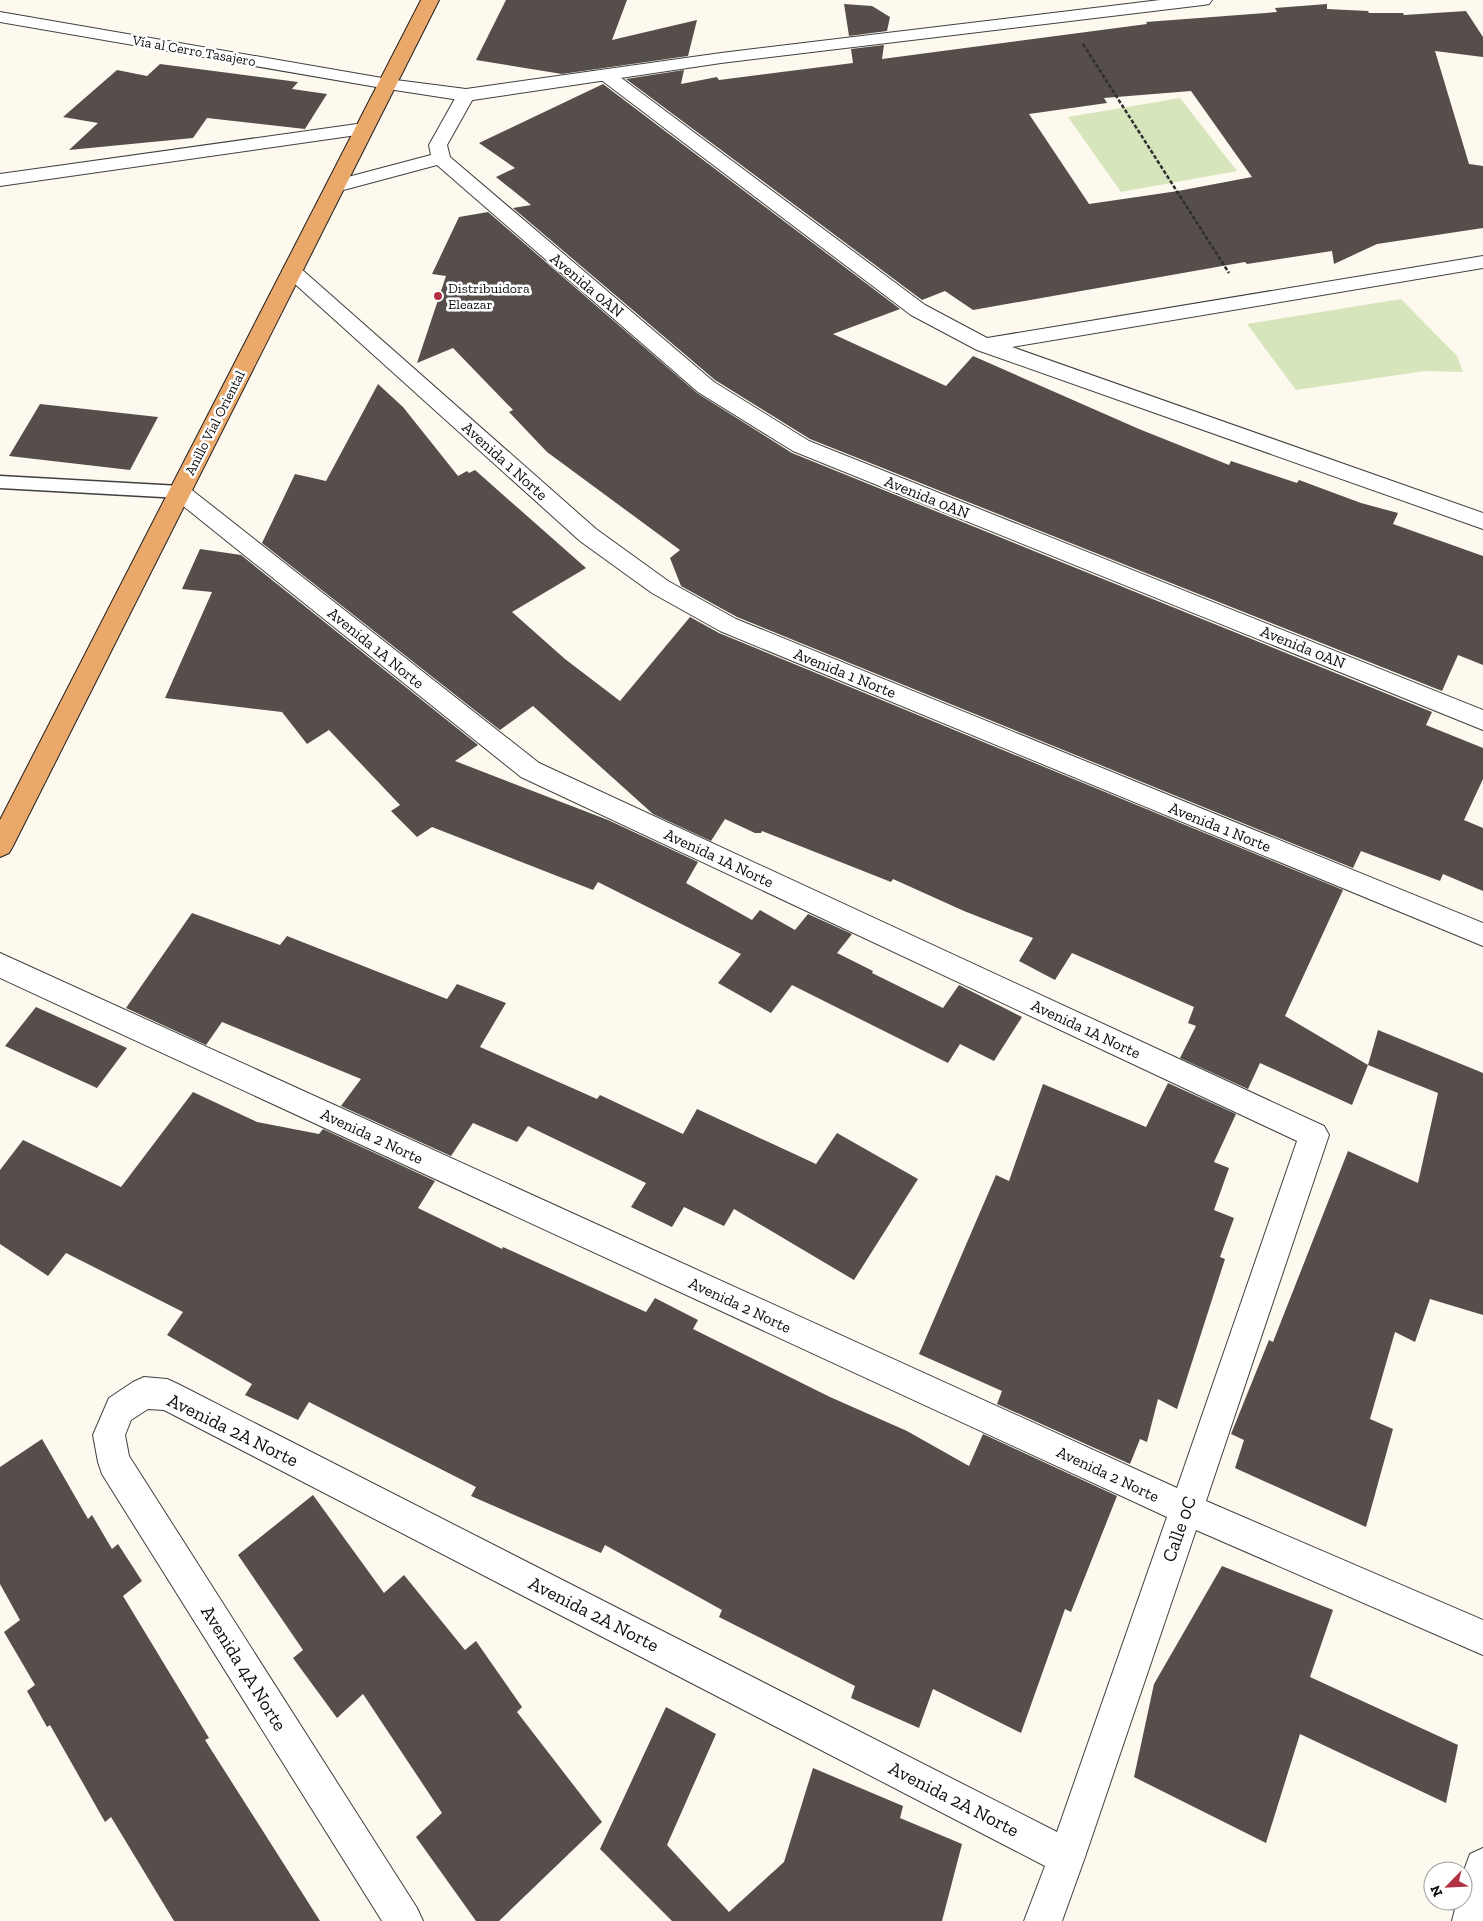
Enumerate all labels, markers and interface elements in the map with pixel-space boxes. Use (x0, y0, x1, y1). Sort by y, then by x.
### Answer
street label: Vía al Cerro Tasajero (130, 32, 257, 70)
street label: Avenida 0AN (546, 249, 628, 321)
place label: Distribuidora Eleazar (448, 280, 530, 313)
marker: Distribuidora Eleazar (432, 290, 444, 302)
street label: Anillo Vial Oriental (181, 368, 249, 478)
street label: Avenida 1 Norte (458, 418, 552, 504)
street label: Avenida 0AN (882, 471, 972, 523)
street label: Avenida 1A Norte (324, 603, 428, 693)
street label: Avenida 0AN (1258, 621, 1348, 673)
street label: Avenida 1 Norte (791, 644, 899, 702)
street label: Avenida 1 Norte (1166, 798, 1274, 856)
street label: Avenida 1A Norte (661, 824, 777, 892)
street label: Avenida 1A Norte (1028, 995, 1144, 1063)
street label: Avenida 2 Norte (318, 1104, 426, 1168)
street label: Avenida 2 Norte (686, 1273, 794, 1337)
street label: Avenida 2A Norte (164, 1388, 302, 1472)
street label: Avenida 2 Norte (1054, 1442, 1162, 1506)
street label: Calle 0C (1157, 1493, 1201, 1565)
street label: Avenida 2A Norte (525, 1571, 663, 1657)
street label: Avenida 4A Norte (196, 1601, 292, 1735)
street label: Avenida 2A Norte (885, 1756, 1023, 1842)
north arrow (1423, 1861, 1473, 1911)
text: N (1427, 1882, 1447, 1899)

